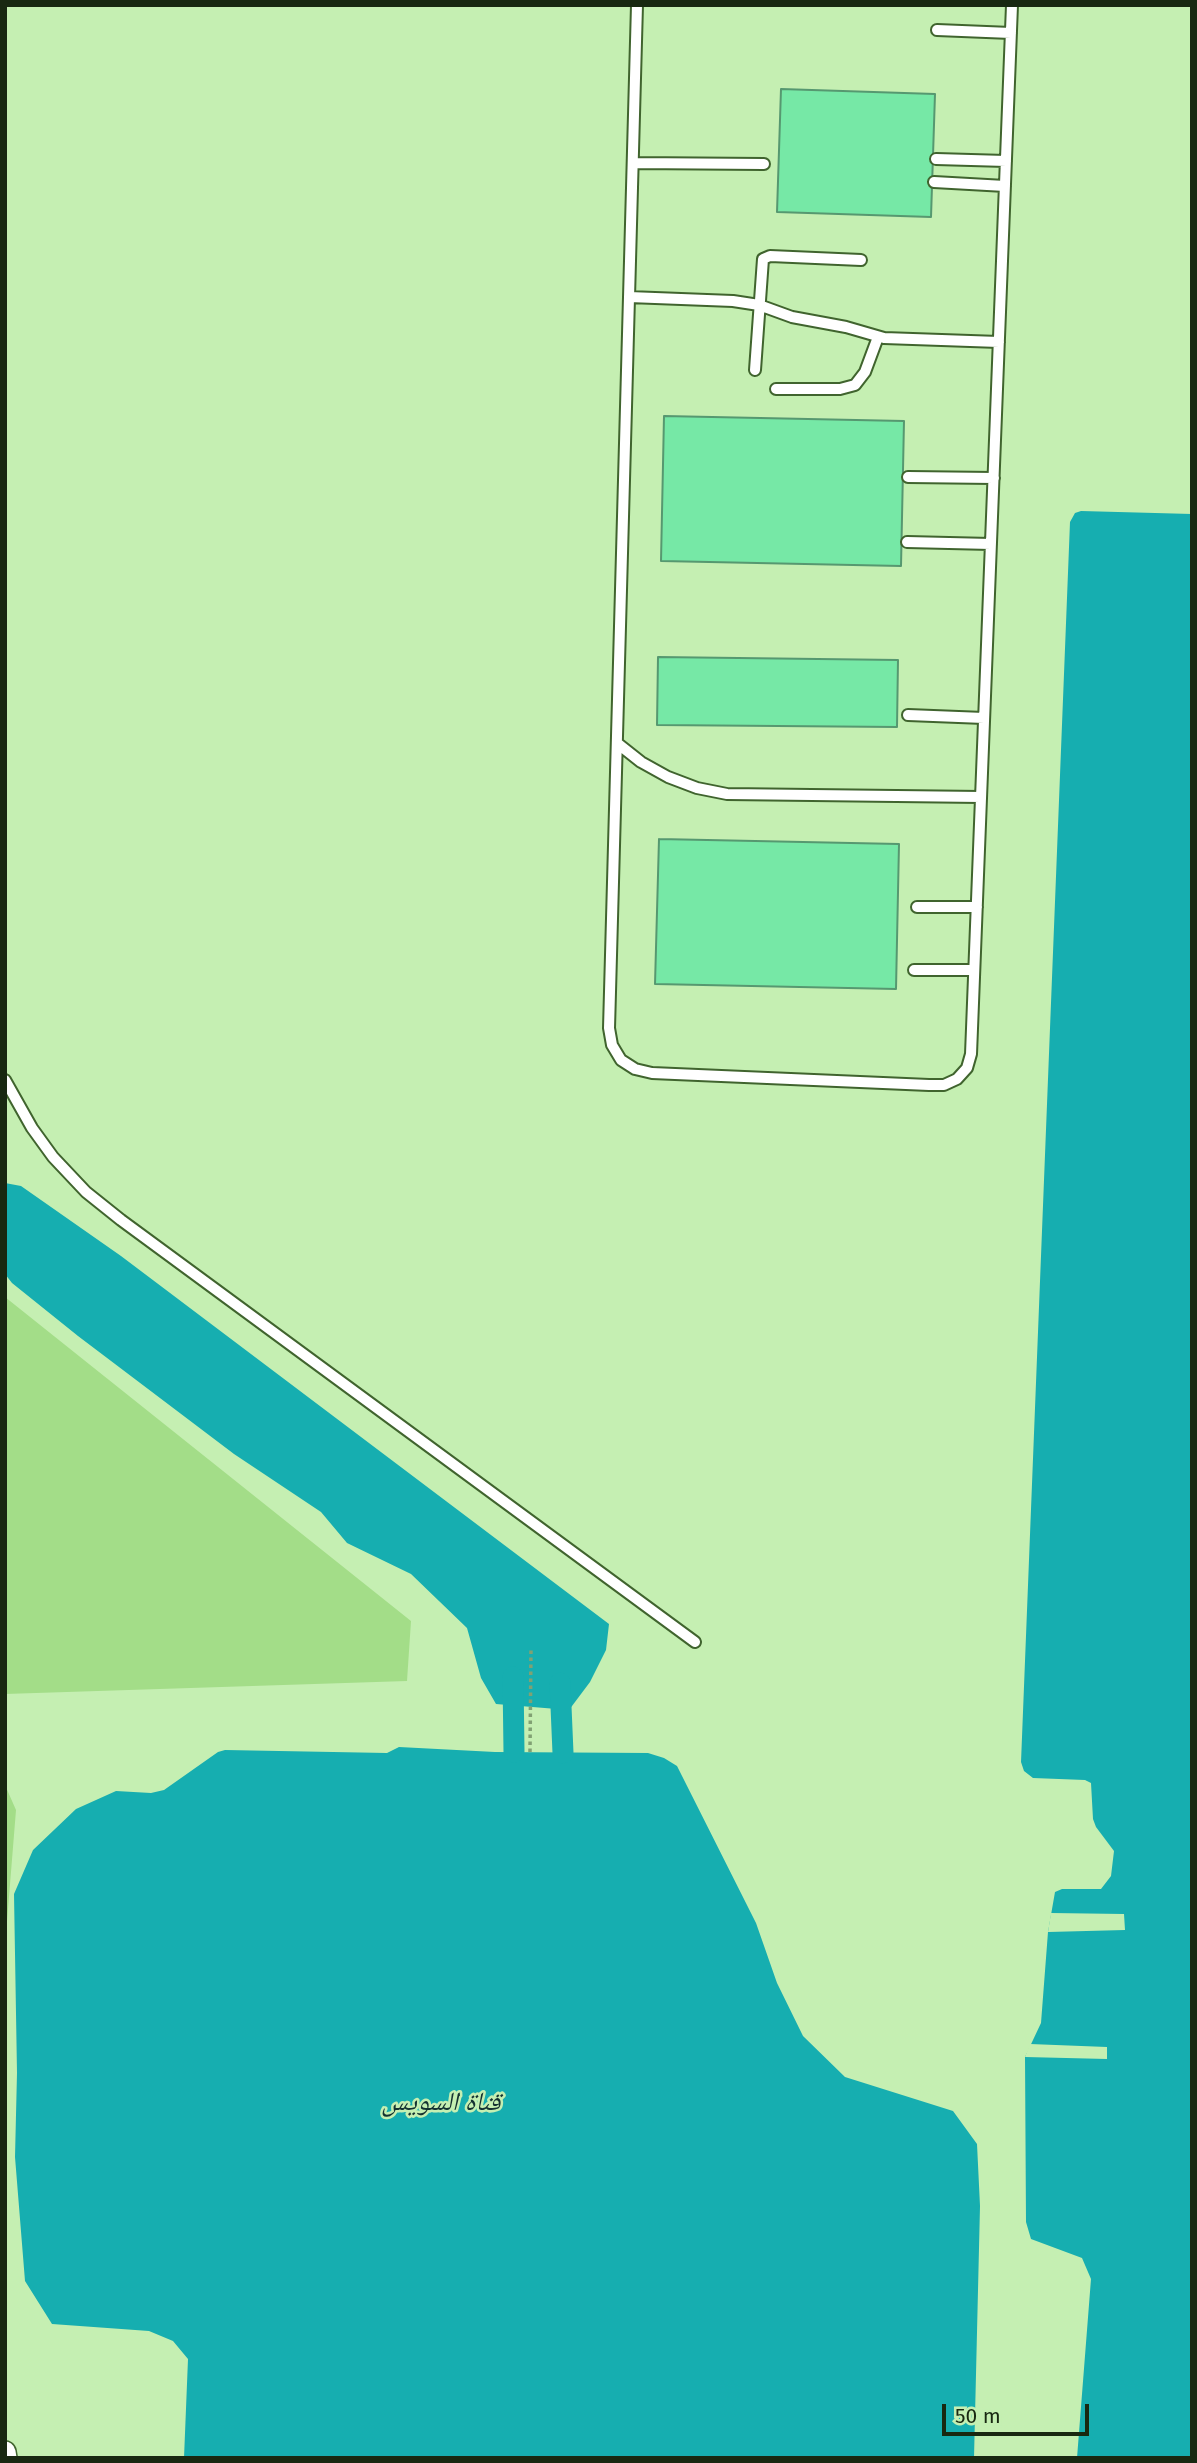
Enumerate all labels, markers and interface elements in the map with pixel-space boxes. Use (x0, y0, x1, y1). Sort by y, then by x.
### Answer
water label: قناة السويس (382, 2087, 500, 2119)
scale bar (945, 2390, 1092, 2434)
text: 50 m (955, 2403, 1001, 2429)

